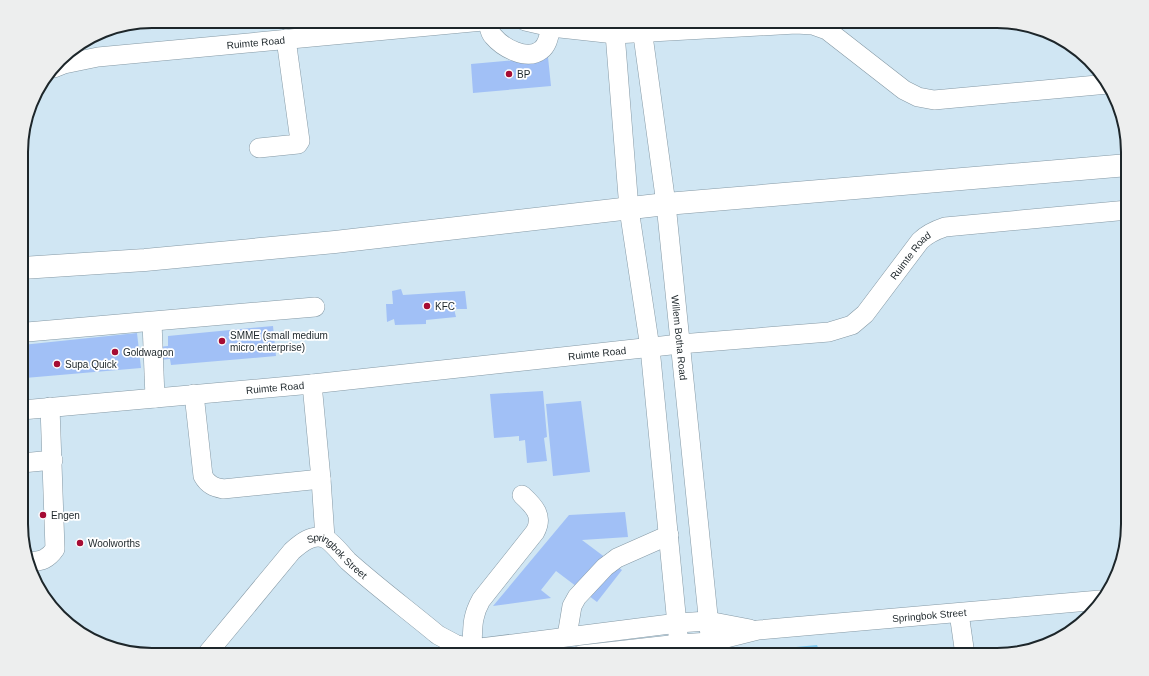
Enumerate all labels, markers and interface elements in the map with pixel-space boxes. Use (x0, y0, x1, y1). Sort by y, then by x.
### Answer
street label: Ruimte Road (226, 35, 285, 51)
marker: BP (504, 69, 514, 79)
place label: BP (517, 69, 531, 80)
street label: Ruimte Road (888, 230, 933, 282)
street label: Willem Botha Road (669, 294, 689, 381)
marker: KFC (422, 301, 432, 311)
place label: KFC (435, 301, 455, 312)
place label: SMME (small medium micro enterprise) (230, 330, 328, 353)
marker: SMME (small medium micro enterprise) (217, 336, 227, 346)
street label: Ruimte Road (568, 345, 627, 362)
marker: Goldwagon (110, 347, 120, 357)
place label: Goldwagon (123, 347, 174, 358)
marker: Supa Quick (52, 359, 62, 369)
place label: Supa Quick (65, 359, 118, 370)
street label: Ruimte Road (245, 380, 305, 396)
marker: Engen (38, 510, 48, 520)
place label: Engen (51, 510, 80, 521)
street label: Springbok Street (305, 532, 369, 581)
marker: Woolworths (75, 538, 85, 548)
place label: Woolworths (88, 538, 140, 549)
street label: Springbok Street (892, 607, 967, 624)

